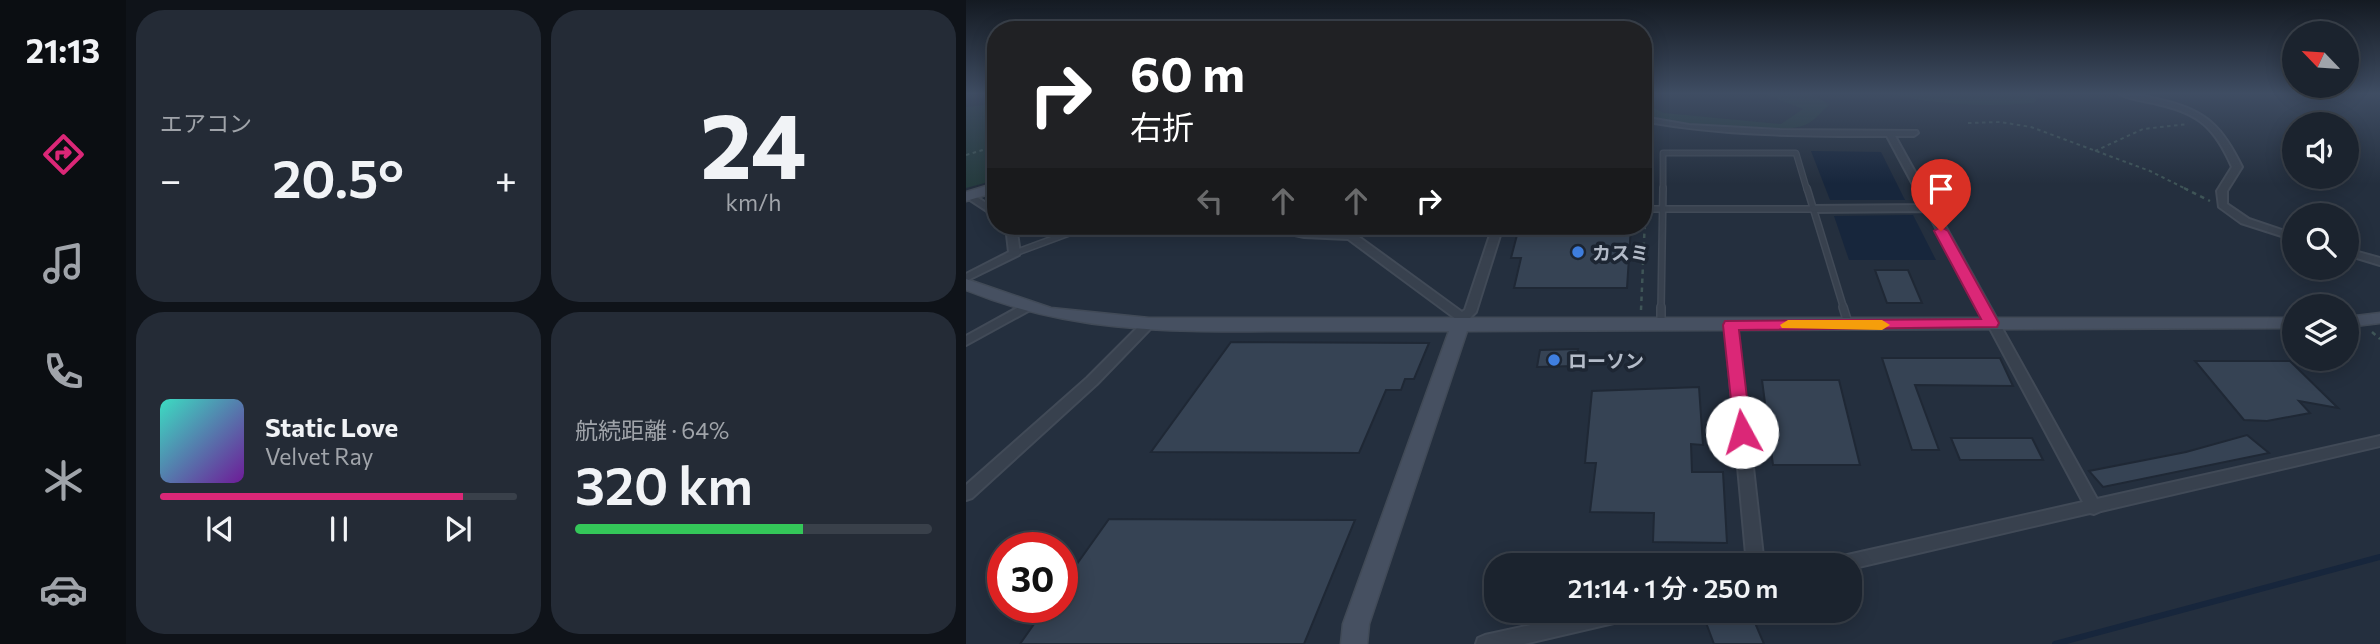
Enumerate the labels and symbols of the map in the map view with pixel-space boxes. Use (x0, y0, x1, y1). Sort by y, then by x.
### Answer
north arrow (2282, 21, 2359, 98)
pin (1911, 159, 1971, 231)
place label: カスミ (1592, 241, 1649, 264)
marker: カスミ (1570, 244, 1586, 260)
place label: ローソン (1568, 349, 1644, 372)
marker: ローソン (1546, 352, 1562, 368)
position arrow (1705, 395, 1779, 469)
speed limit sign: 30 (987, 532, 1078, 623)

